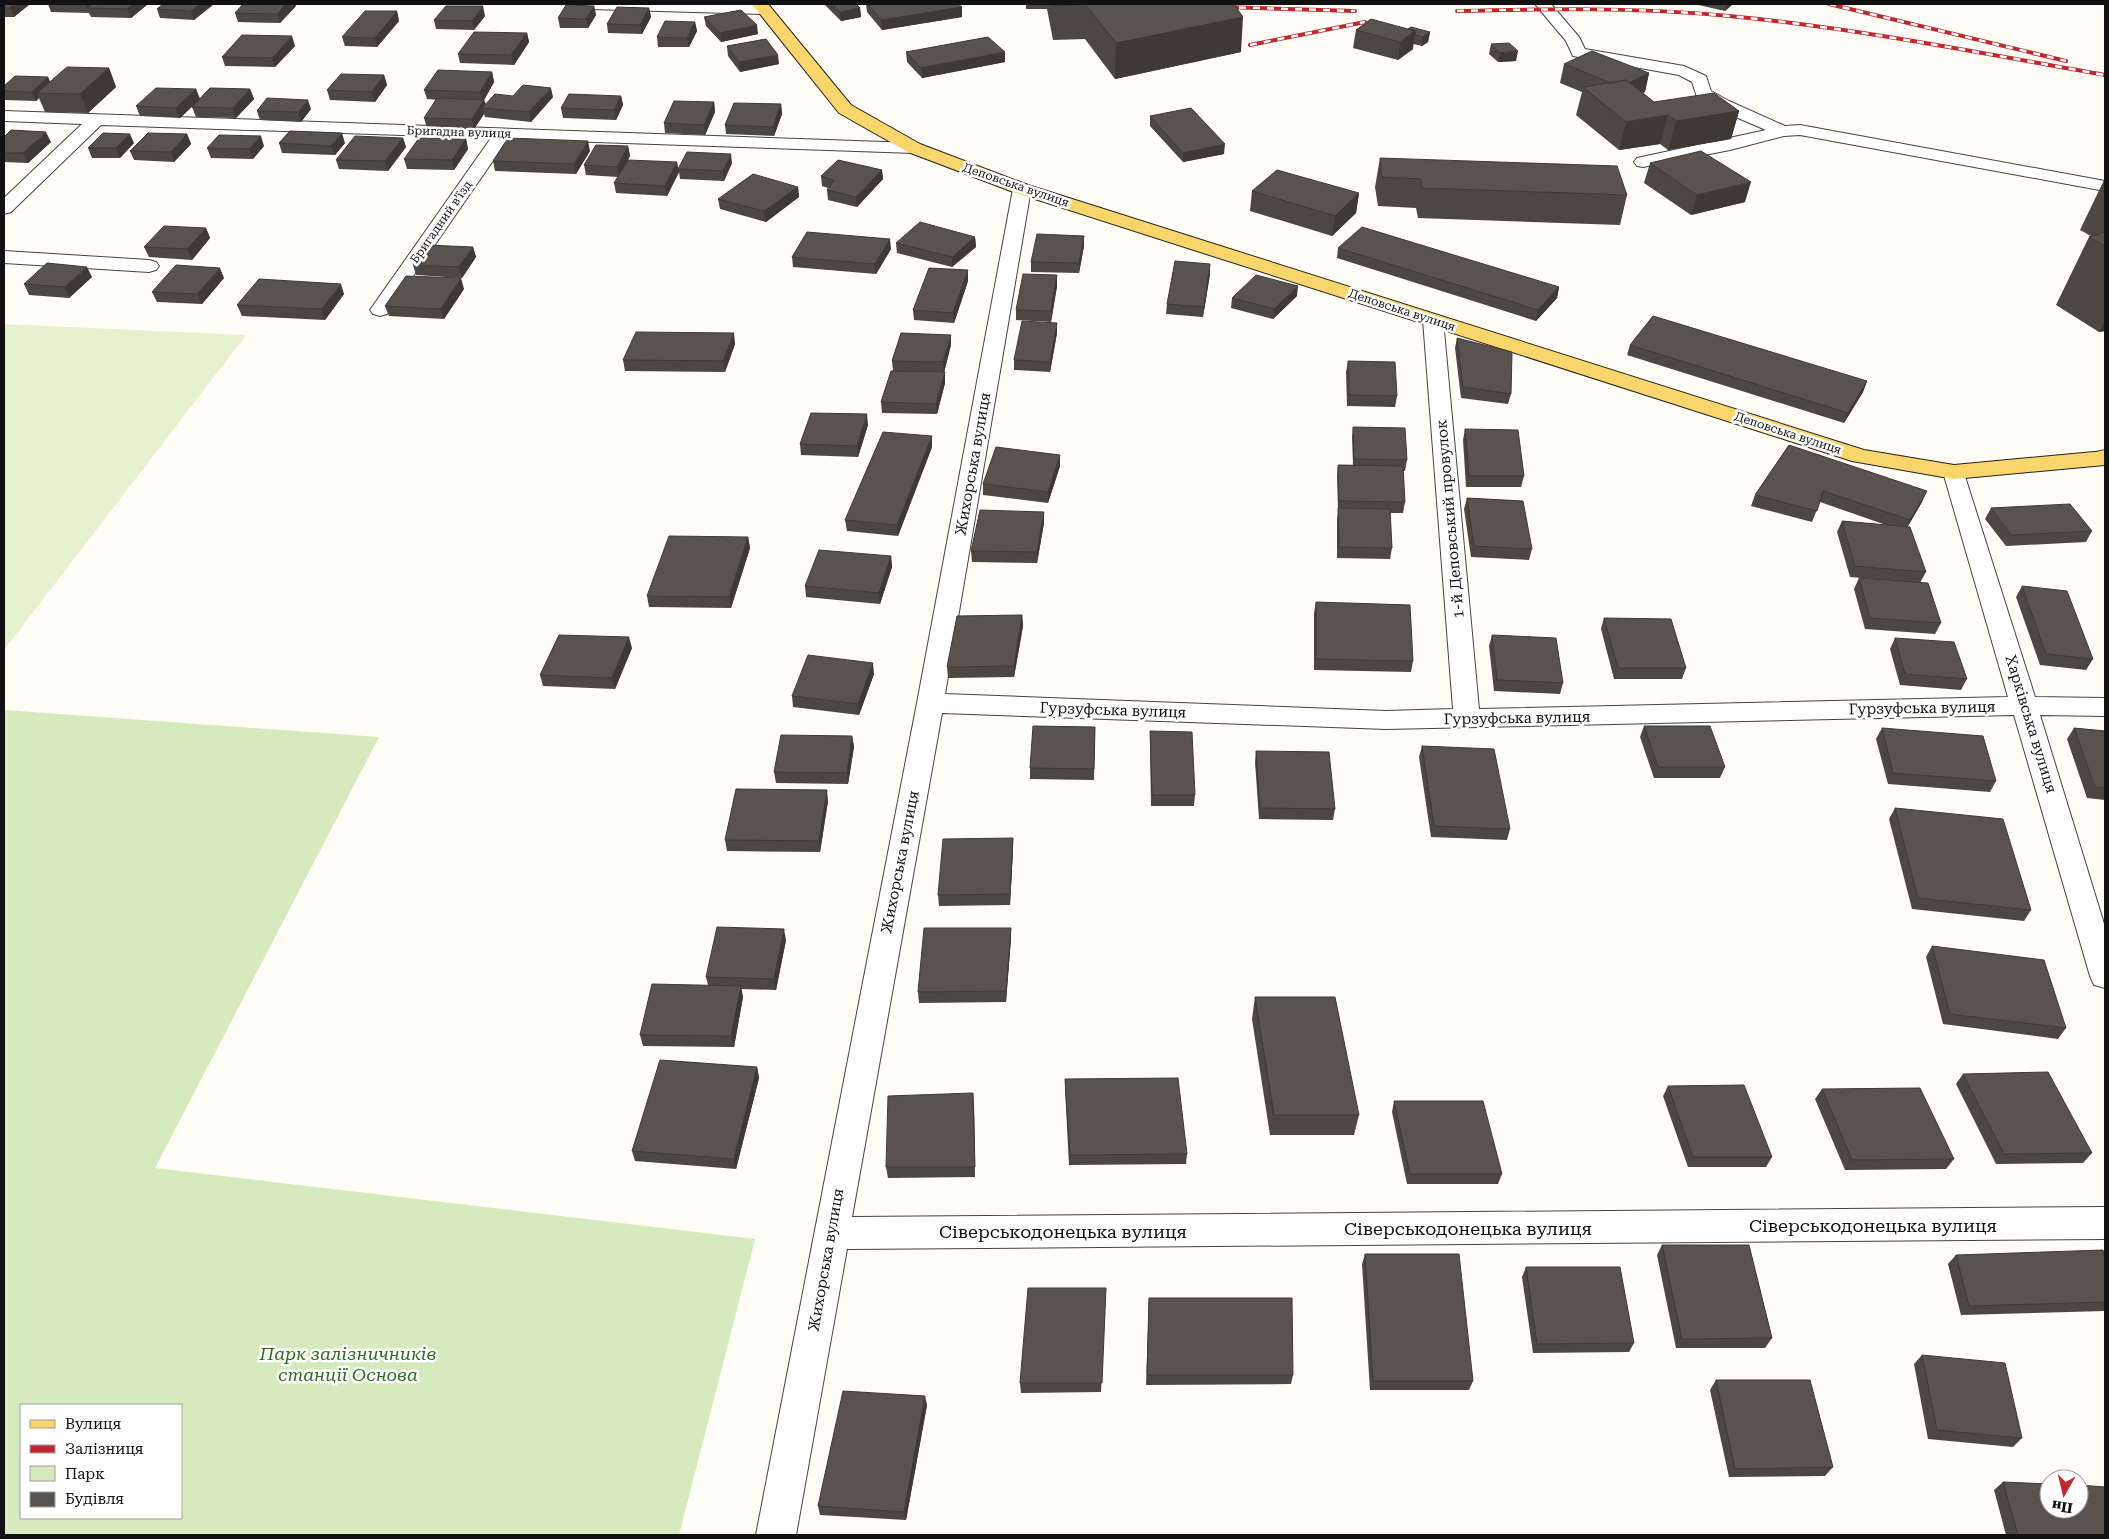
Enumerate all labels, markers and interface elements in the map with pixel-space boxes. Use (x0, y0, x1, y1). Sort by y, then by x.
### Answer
street label: Бригадна вулиця (406, 123, 512, 141)
street label: Деповська вулиця (961, 160, 1071, 210)
street label: Бригадний в’їзд (407, 178, 475, 266)
street label: Деповська вулиця (1347, 286, 1457, 334)
street label: Жихорська вулиця (952, 391, 994, 537)
street label: Деповська вулиця (1733, 409, 1843, 457)
street label: 1-й Деповський провулок (1432, 418, 1468, 619)
street label: Харківська вулиця (2001, 653, 2061, 795)
street label: Гурзуфська вулиця (1039, 698, 1187, 722)
street label: Гурзуфська вулиця (1848, 698, 1996, 718)
street label: Гурзуфська вулиця (1443, 708, 1591, 728)
street label: Жихорська вулиця (877, 789, 923, 935)
street label: Жихорська вулиця (805, 1187, 847, 1333)
street label: Сіверськодонецька вулиця (1749, 1215, 1997, 1236)
street label: Сіверськодонецька вулиця (1344, 1218, 1592, 1239)
street label: Сіверськодонецька вулиця (939, 1221, 1187, 1242)
park label: Парк залізничників станції Основа (258, 1343, 437, 1385)
legend (20, 1404, 182, 1519)
text: Вулиця (65, 1415, 121, 1433)
text: Залізниця (65, 1440, 144, 1458)
text: Парк (65, 1465, 105, 1483)
north arrow (2039, 1469, 2089, 1519)
text: Будівля (65, 1490, 124, 1508)
text: Пн (2050, 1497, 2074, 1516)

